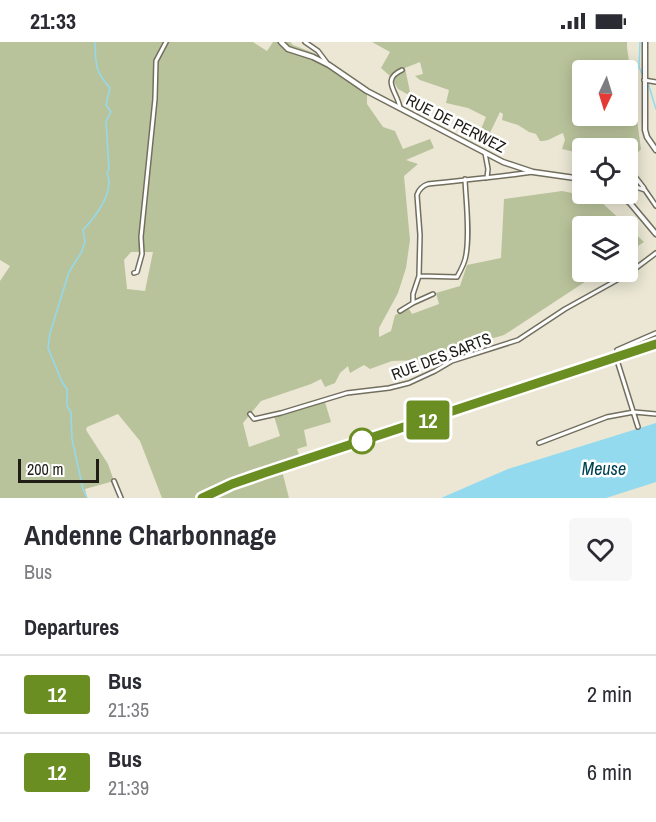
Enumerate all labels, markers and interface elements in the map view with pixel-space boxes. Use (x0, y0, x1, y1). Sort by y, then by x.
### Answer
text: 21:33 (30, 6, 76, 36)
north arrow (572, 60, 638, 126)
map controls (572, 60, 638, 282)
street label: RUE DE PERWEZ (402, 88, 510, 158)
button: locate (572, 138, 638, 204)
button: layers (572, 216, 638, 282)
street label: RUE DES SARTS (388, 327, 494, 385)
line badge: 12 (401, 400, 455, 440)
text: 12 (418, 406, 438, 435)
unlabelled marker (349, 428, 375, 454)
scale bar (18, 456, 99, 484)
water label: Meuse (582, 456, 626, 481)
text: 200 m (27, 458, 63, 480)
text: Andenne Charbonnage (24, 516, 277, 554)
button: heart (569, 518, 632, 581)
text: Bus (24, 558, 52, 585)
text: Departures (24, 612, 119, 642)
text: Bus (108, 666, 142, 696)
text: 2 min (587, 679, 632, 709)
text: 12 (47, 680, 67, 709)
text: 21:35 (108, 696, 149, 723)
text: Bus (108, 744, 142, 774)
text: 6 min (587, 757, 632, 787)
text: 12 (47, 758, 67, 787)
text: 21:39 (108, 774, 149, 801)

